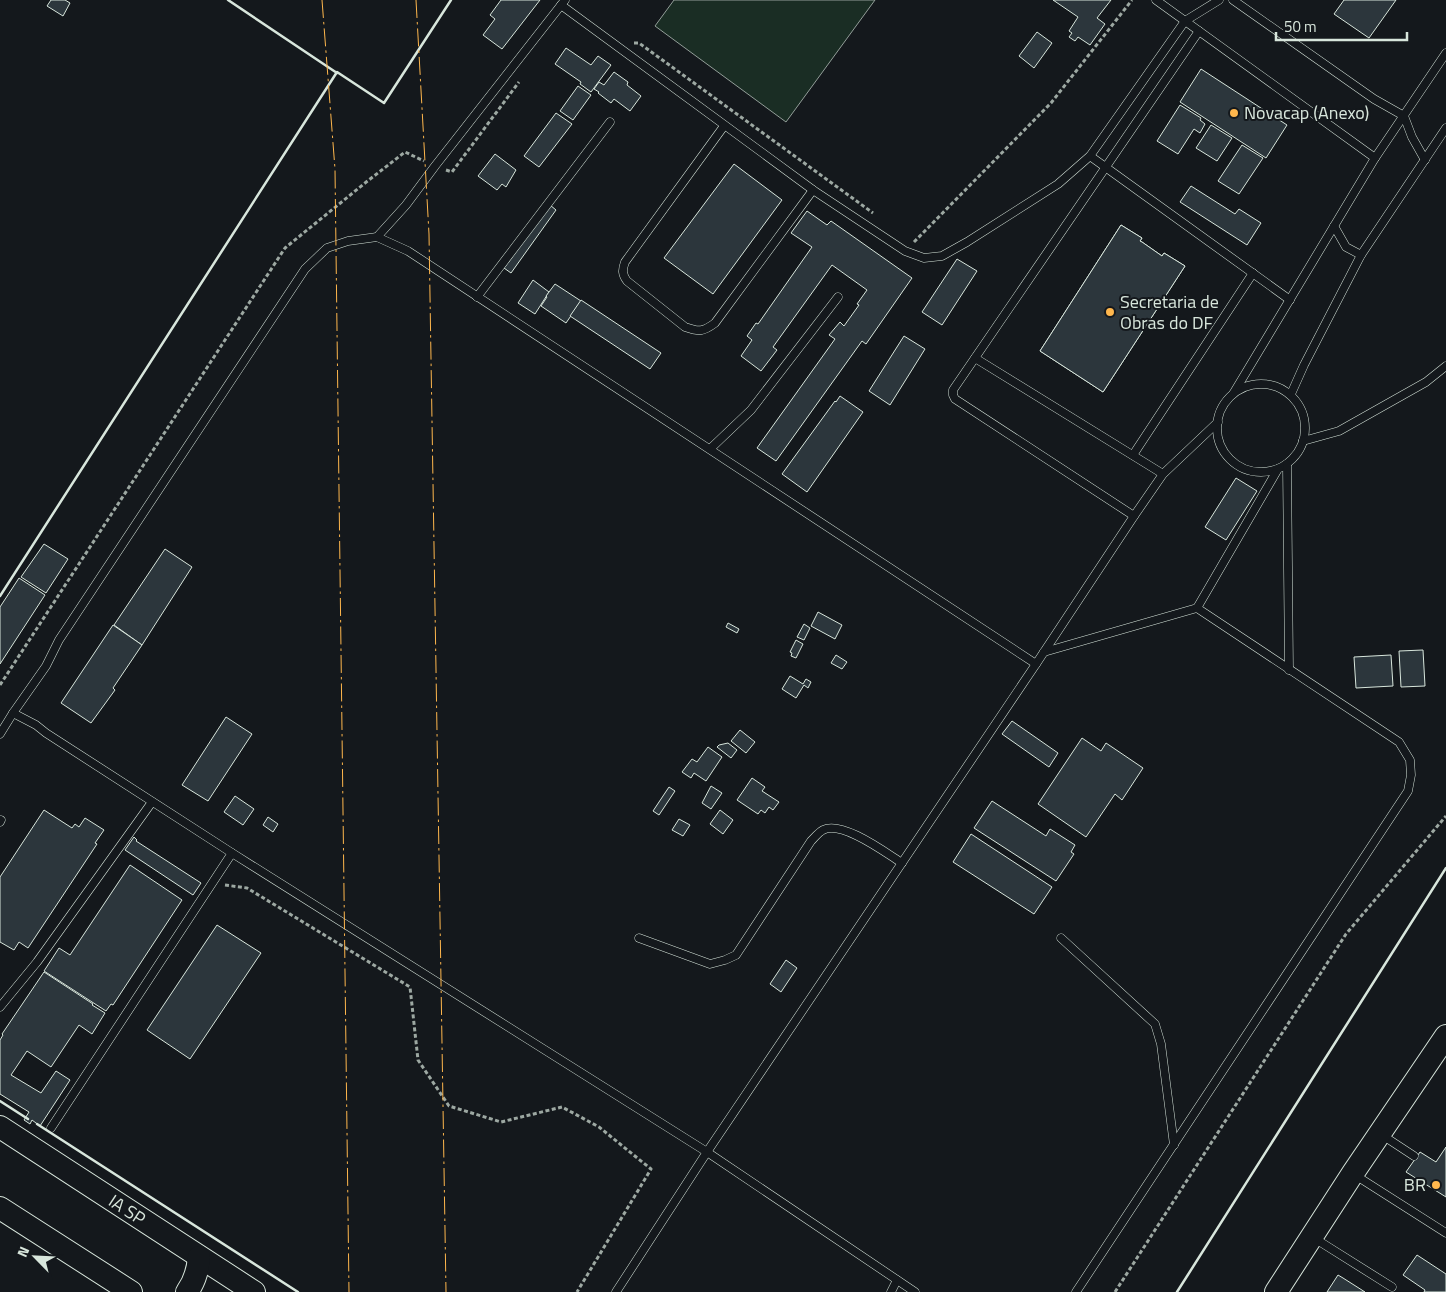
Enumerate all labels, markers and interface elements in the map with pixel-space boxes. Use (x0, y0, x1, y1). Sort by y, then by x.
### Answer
scale bar (1276, 10, 1407, 42)
text: 50 m (1284, 15, 1317, 38)
place label: Novacap (Anexo) (1244, 99, 1369, 126)
marker: Novacap (Anexo) (1228, 107, 1240, 119)
place label: Secretaria de Obras do DF (1120, 288, 1219, 336)
marker: Secretaria de Obras do DF (1104, 306, 1116, 318)
place label: BR (1404, 1171, 1426, 1198)
marker: BR (1430, 1179, 1442, 1191)
street label: IA SP (103, 1187, 151, 1232)
north arrow (10, 1232, 60, 1282)
text: N (11, 1243, 34, 1260)

